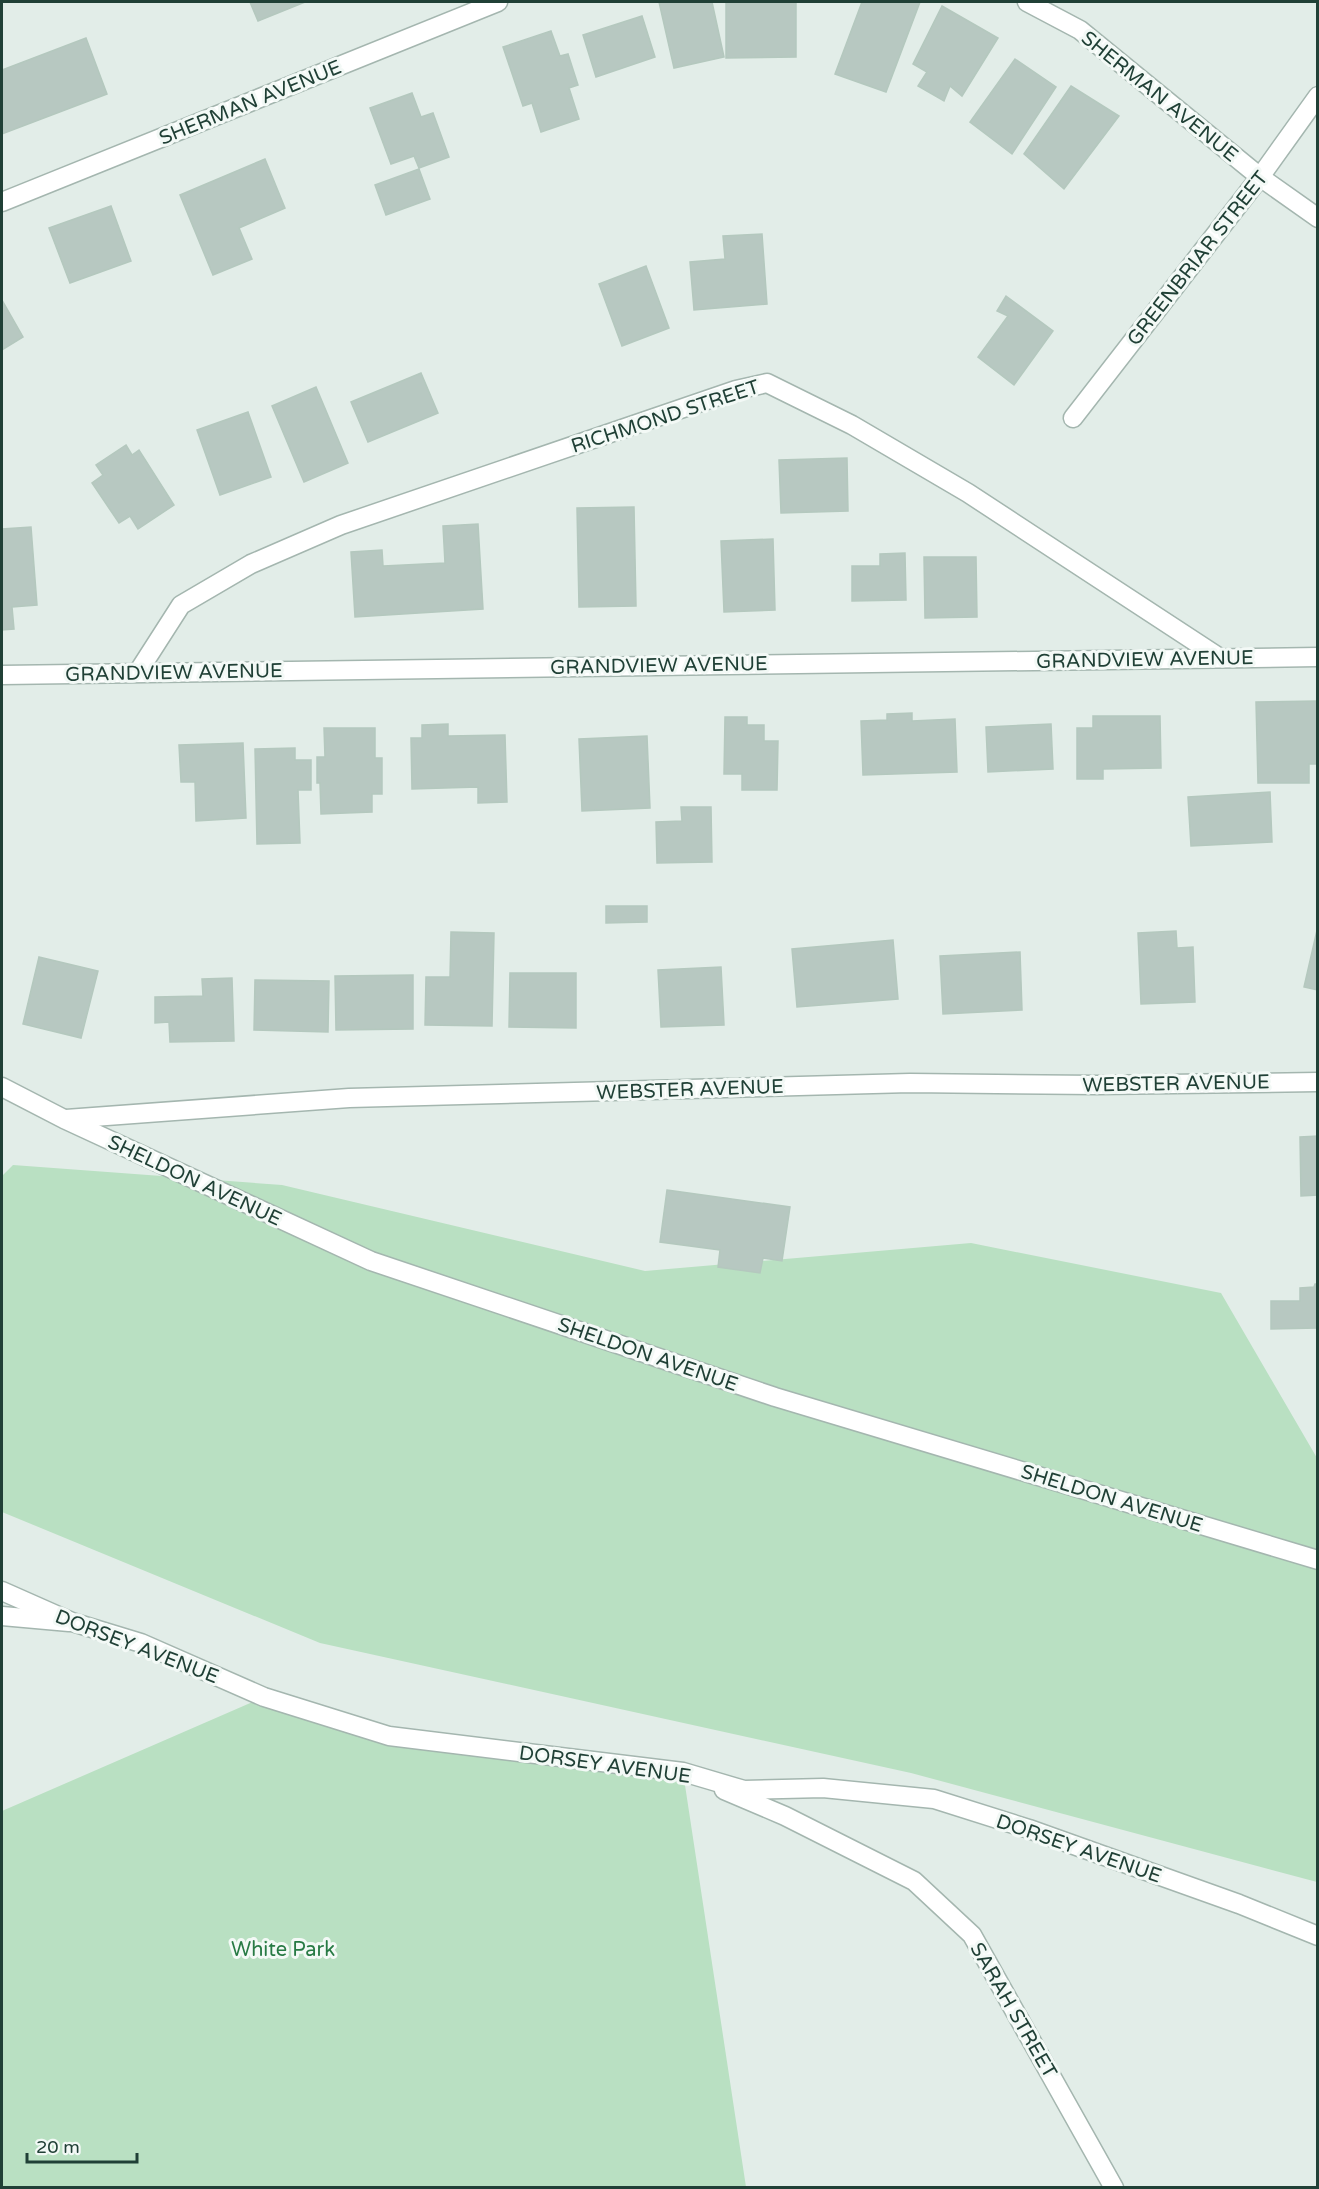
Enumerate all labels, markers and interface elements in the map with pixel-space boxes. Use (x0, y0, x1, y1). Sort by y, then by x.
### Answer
street label: SHERMAN AVENUE (1076, 26, 1243, 167)
street label: SHERMAN AVENUE (156, 55, 345, 151)
street label: GREENBRIAR STREET (1122, 167, 1273, 351)
street label: RICHMOND STREET (568, 375, 762, 459)
street label: GRANDVIEW AVENUE (1036, 646, 1254, 674)
street label: GRANDVIEW AVENUE (550, 652, 768, 680)
street label: GRANDVIEW AVENUE (65, 659, 283, 687)
street label: WEBSTER AVENUE (1082, 1070, 1270, 1098)
street label: WEBSTER AVENUE (596, 1075, 784, 1105)
street label: SHELDON AVENUE (104, 1130, 285, 1232)
street label: SHELDON AVENUE (554, 1313, 741, 1397)
street label: SHELDON AVENUE (1018, 1460, 1206, 1538)
street label: DORSEY AVENUE (51, 1605, 222, 1689)
street label: DORSEY AVENUE (517, 1741, 692, 1789)
street label: DORSEY AVENUE (993, 1809, 1164, 1888)
park label: White Park (231, 1938, 335, 1962)
street label: SARAH STREET (965, 1939, 1062, 2082)
scale bar (27, 2126, 136, 2164)
text: 20 m (36, 2136, 80, 2158)

